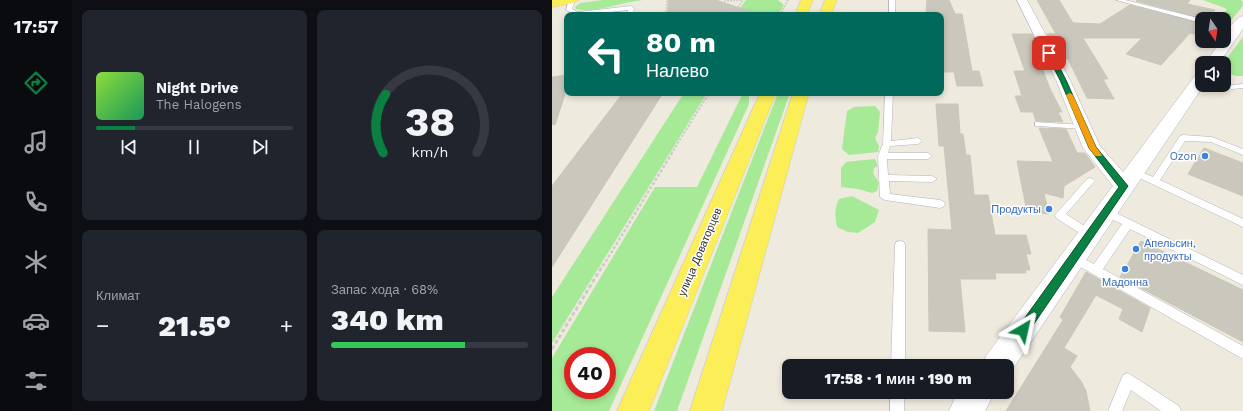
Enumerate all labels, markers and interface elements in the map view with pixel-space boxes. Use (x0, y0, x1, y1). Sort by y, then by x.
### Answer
north arrow (1195, 12, 1231, 48)
map controls (1195, 12, 1231, 92)
text: 17:57 (14, 16, 58, 37)
text: 80 m (646, 26, 716, 59)
icon: left (580, 28, 632, 80)
pin (1032, 36, 1066, 70)
icon: arrive (1038, 42, 1060, 64)
button: sound (1195, 56, 1231, 92)
text: Налево (646, 60, 709, 81)
icon: directions (22, 69, 50, 97)
text: Night Drive (156, 79, 239, 97)
text: The Halogens (156, 97, 242, 112)
text: 38 (404, 97, 455, 146)
icon: music (22, 128, 50, 156)
icon: previous (118, 136, 140, 158)
icon: pause (183, 136, 205, 158)
icon: next (249, 136, 271, 158)
text: km/h (411, 143, 448, 159)
place label: Ozon (1170, 150, 1197, 163)
marker: Ozon (1200, 151, 1210, 161)
icon: phone (22, 188, 50, 216)
place label: Продукты (991, 203, 1041, 216)
marker: Продукты (1044, 204, 1054, 214)
street label: улица Доваторцев (676, 206, 725, 298)
place label: Апельсин, продукты (1144, 237, 1196, 263)
marker: Апельсин, продукты (1131, 244, 1141, 254)
icon: climate (22, 248, 50, 276)
marker: Мадонна (1120, 264, 1130, 274)
place label: Мадонна (1102, 276, 1149, 289)
text: Запас хода · 68% (331, 282, 438, 297)
text: Климат (96, 288, 140, 303)
text: 340 km (331, 302, 444, 337)
icon: car (22, 307, 50, 335)
text: 21.5° (158, 308, 231, 343)
position arrow (1002, 309, 1044, 351)
text: − (96, 313, 109, 338)
text: + (280, 313, 293, 338)
speed limit sign: 40 (564, 347, 616, 399)
icon: filters (22, 367, 50, 395)
text: 17:58 · 1 мин · 190 m (825, 370, 971, 388)

